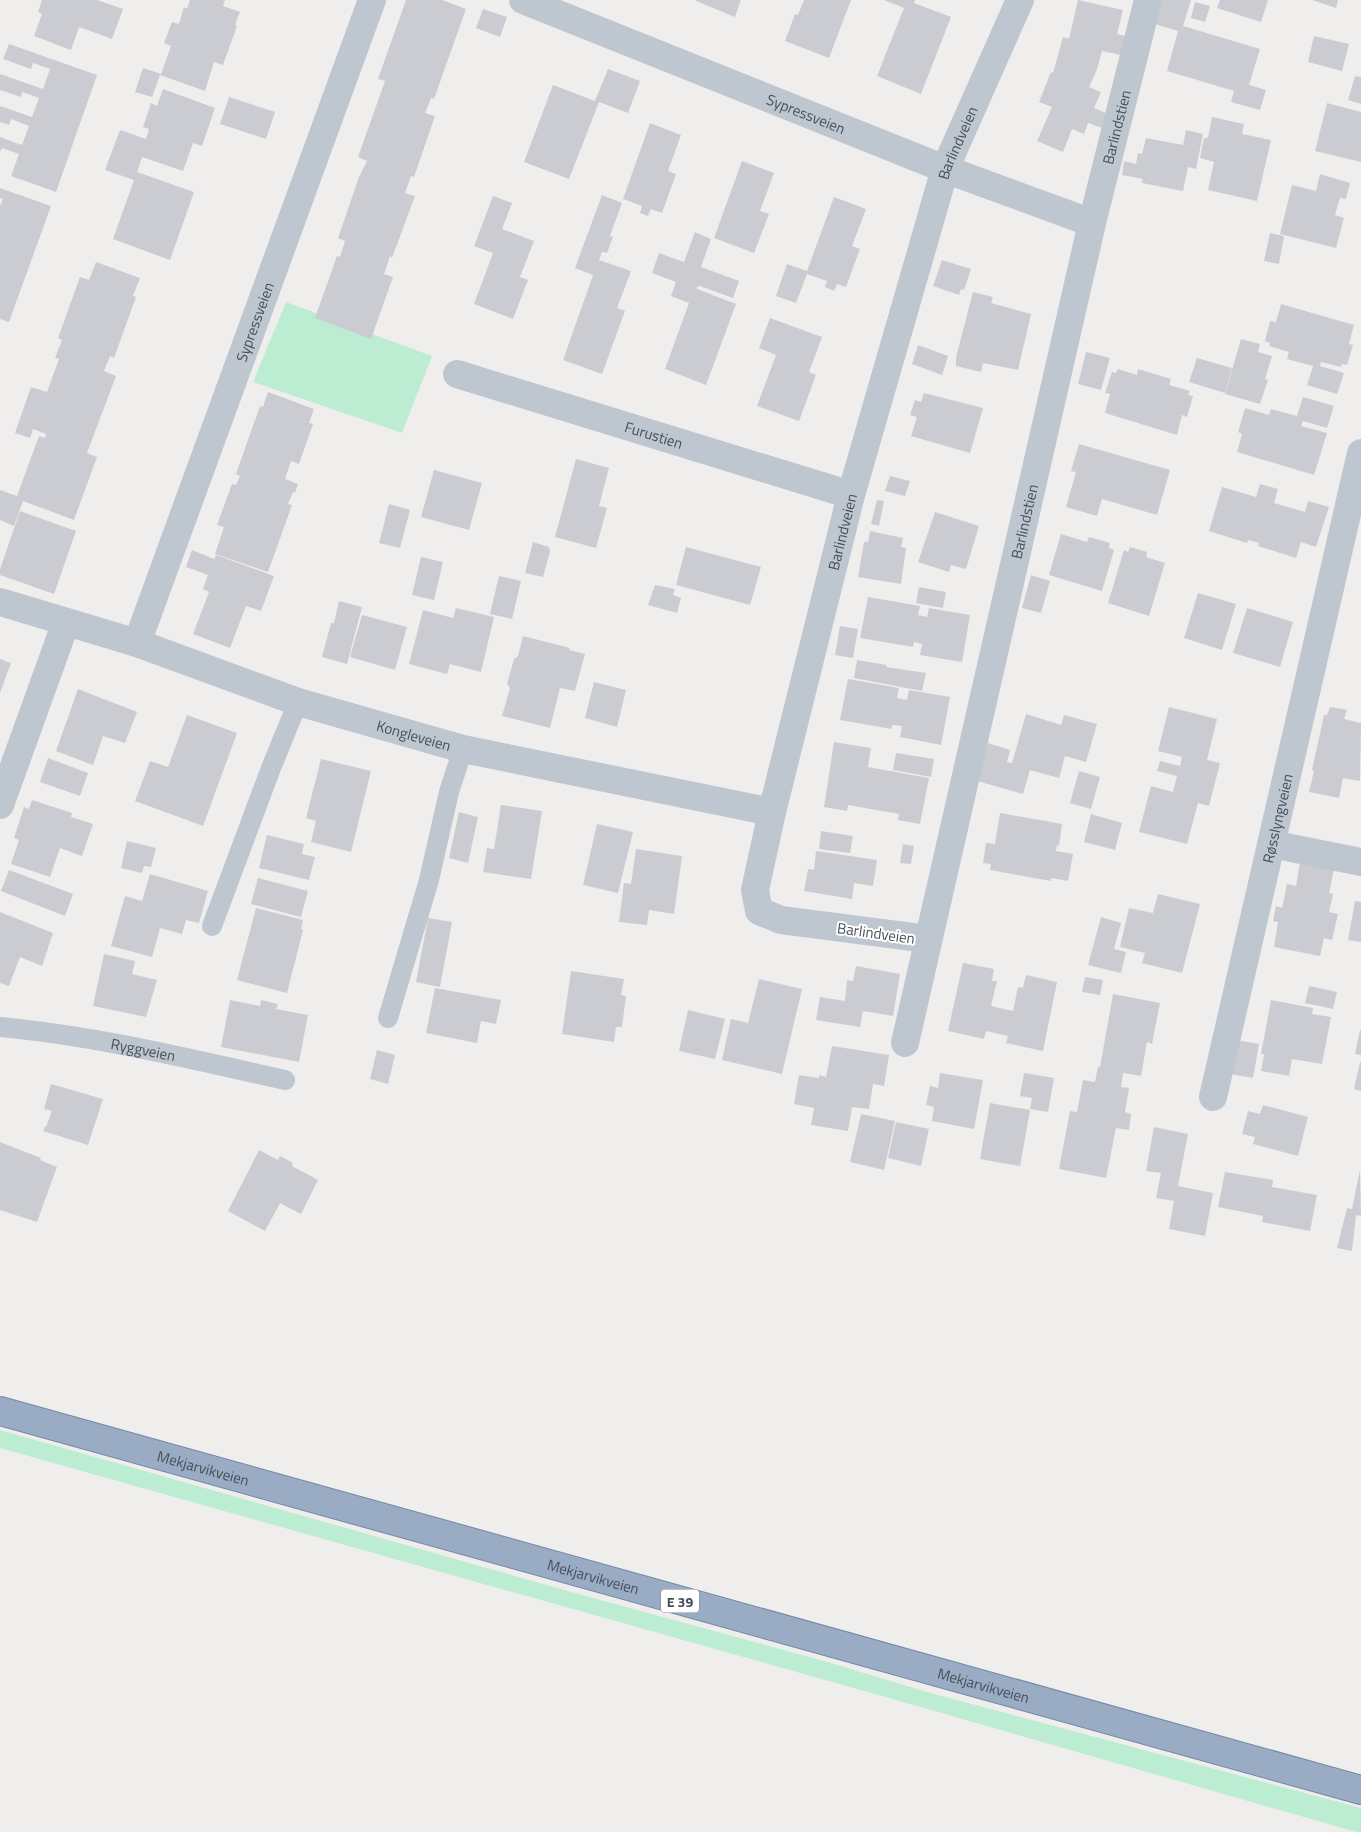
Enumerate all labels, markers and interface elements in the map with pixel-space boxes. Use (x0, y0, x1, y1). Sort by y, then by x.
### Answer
street label: Sypressveien (763, 87, 849, 140)
street label: Barlindstien (1096, 87, 1136, 167)
street label: Barlindveien (931, 102, 983, 182)
street label: Sypressveien (229, 279, 279, 365)
street label: Furustien (622, 415, 686, 454)
street label: Barlindstien (1004, 482, 1044, 561)
street label: Barlindveien (821, 491, 862, 573)
street label: Kongleveien (374, 713, 454, 757)
street label: Røsslyngveien (1256, 771, 1298, 865)
street label: Barlindveien (836, 916, 916, 950)
street label: Ryggveien (109, 1032, 178, 1067)
street label: Mekjarvikveien (155, 1444, 252, 1491)
street label: Mekjarvikveien (545, 1552, 642, 1600)
road number: E 39 (661, 1590, 699, 1612)
street label: Mekjarvikveien (935, 1661, 1032, 1709)

